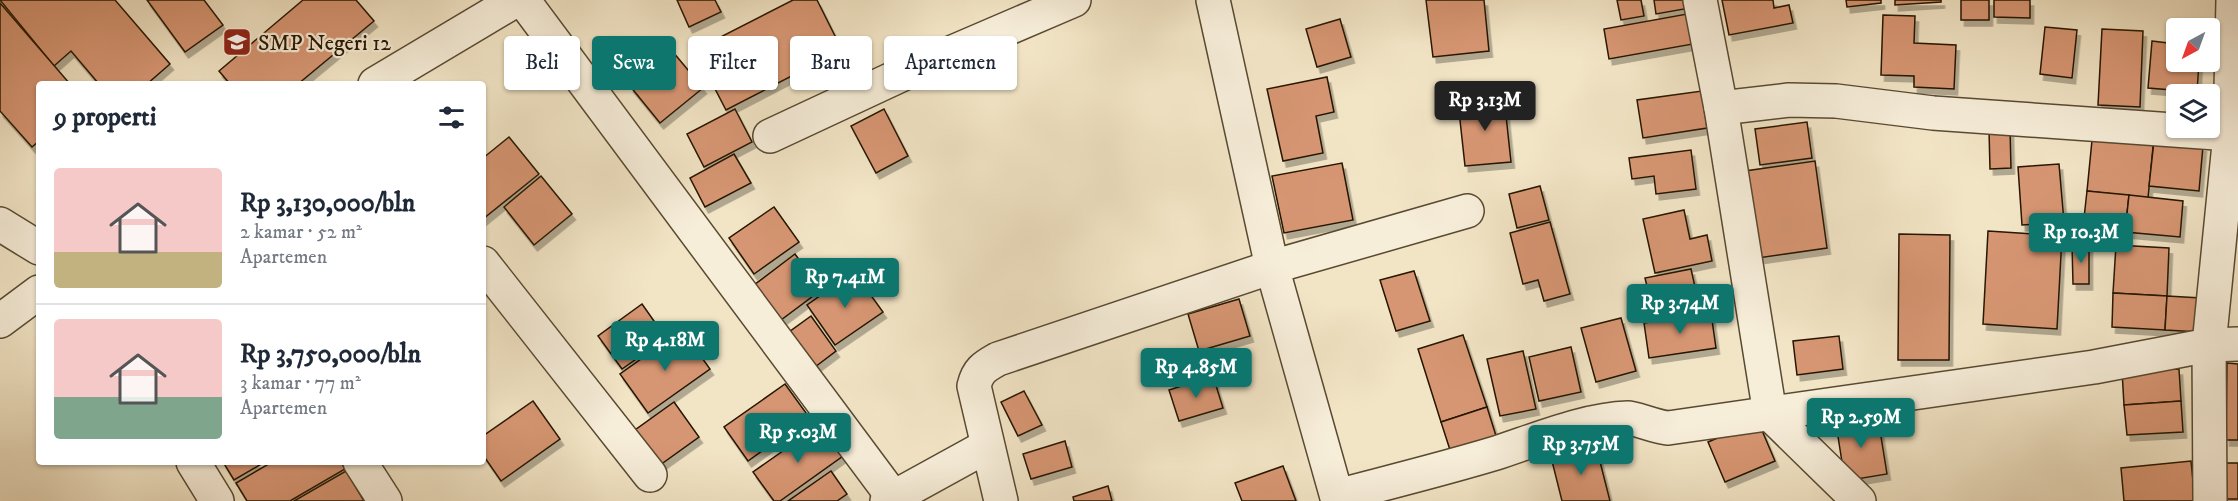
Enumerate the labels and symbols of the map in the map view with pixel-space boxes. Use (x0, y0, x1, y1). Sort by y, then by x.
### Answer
north arrow (2166, 18, 2220, 72)
school or university icon: SMP Negeri 12 (221, 26, 253, 58)
place label: SMP Negeri 12 (258, 30, 391, 57)
pin: Rp 3.13M (1423, 81, 1547, 132)
pin: Rp 10.3M (2019, 213, 2143, 264)
pin: Rp 7.41M (783, 258, 907, 309)
pin: Rp 3.74M (1618, 284, 1742, 335)
pin: Rp 4.18M (603, 321, 727, 372)
pin: Rp 4.85M (1134, 348, 1258, 399)
pin: Rp 2.59M (1799, 398, 1923, 449)
pin: Rp 5.03M (736, 413, 860, 464)
pin: Rp 3.75M (1519, 425, 1643, 476)

